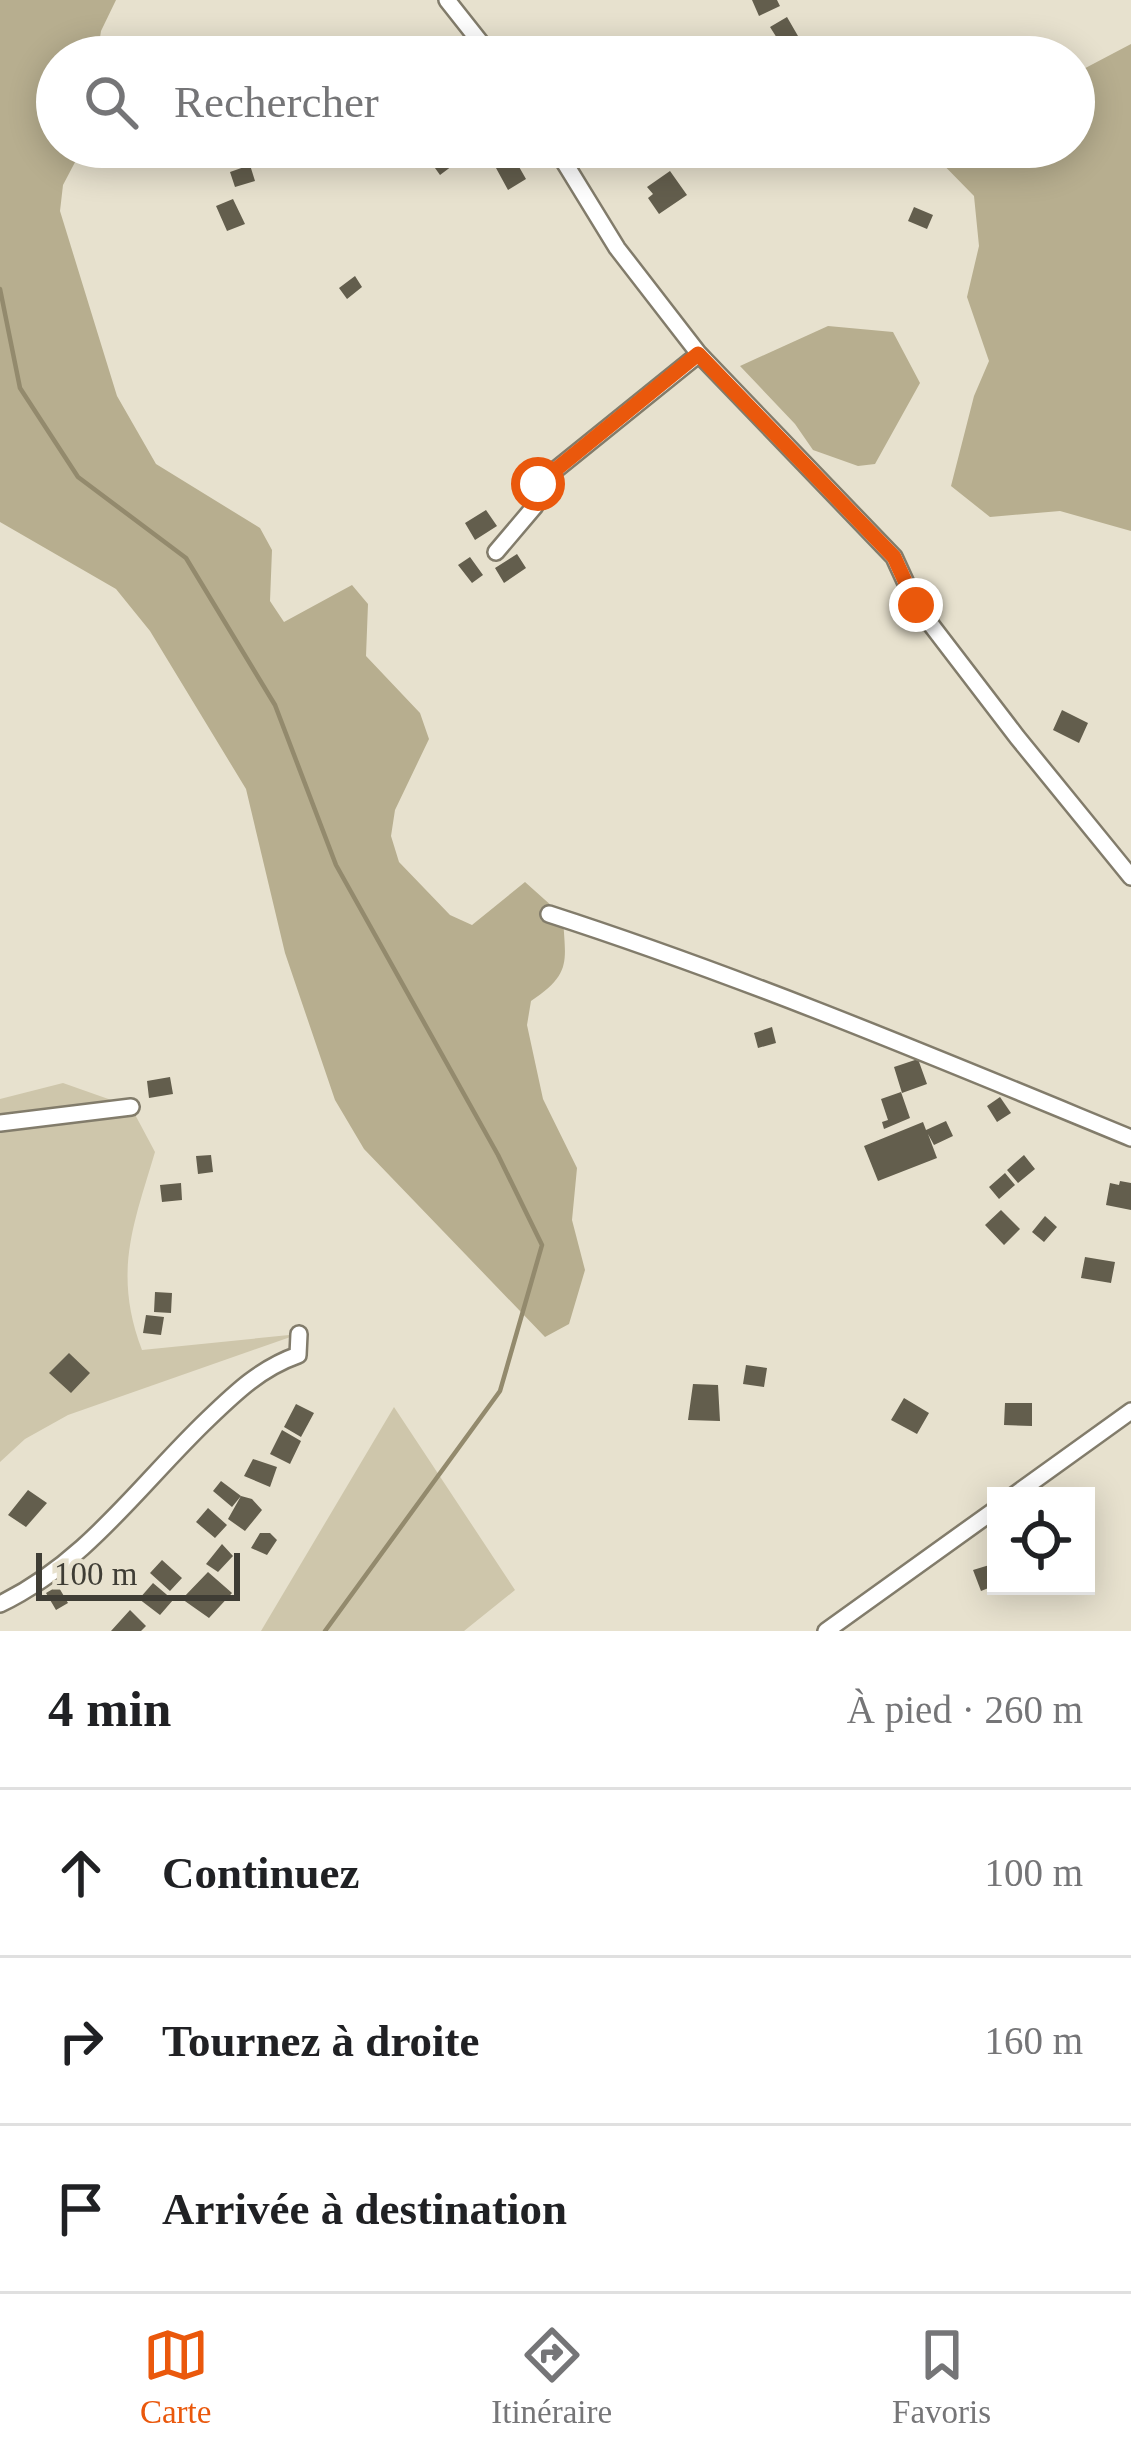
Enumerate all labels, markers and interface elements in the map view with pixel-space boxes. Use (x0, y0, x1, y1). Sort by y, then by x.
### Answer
search box (36, 36, 1095, 168)
icon: search (78, 69, 144, 135)
text: Rechercher (174, 77, 379, 127)
route start (511, 457, 565, 511)
route end (889, 578, 943, 632)
map controls (987, 1487, 1095, 1595)
button: locate (987, 1487, 1095, 1595)
scale bar (36, 1547, 240, 1600)
text: 100 m (54, 1556, 137, 1592)
text: 4 min (48, 1681, 171, 1737)
text: À pied · 260 m (847, 1688, 1083, 1731)
icon: ahead (48, 1840, 114, 1906)
text: Continuez (162, 1848, 360, 1898)
text: 100 m (984, 1851, 1083, 1894)
icon: right (48, 2008, 114, 2074)
text: Tournez à droite (162, 2016, 480, 2066)
text: 160 m (984, 2019, 1083, 2062)
icon: arrive (48, 2176, 114, 2242)
text: Arrivée à destination (162, 2184, 567, 2234)
tab: Carte (140, 2322, 211, 2431)
tab: Itinéraire (491, 2322, 612, 2431)
tab: Favoris (892, 2322, 991, 2431)

